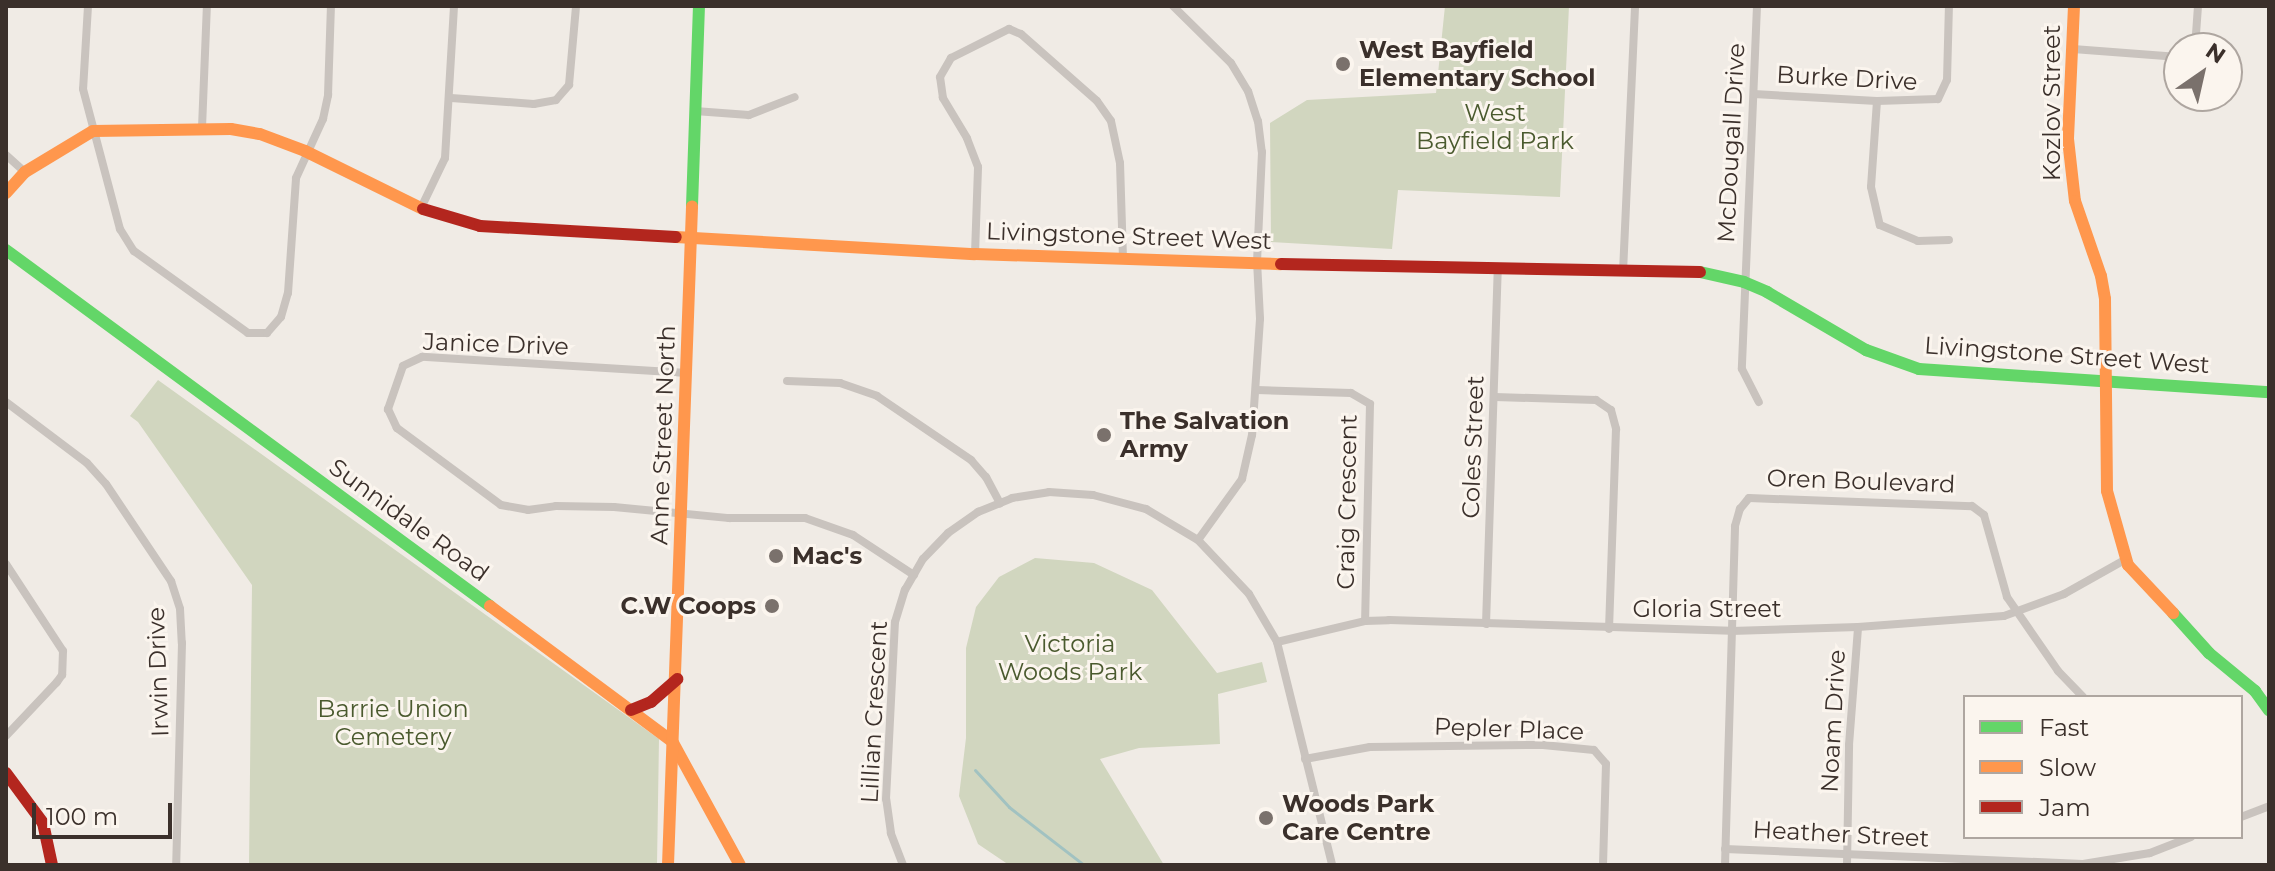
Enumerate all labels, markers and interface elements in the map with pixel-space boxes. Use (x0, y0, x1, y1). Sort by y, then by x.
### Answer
street label: Kozlov Street (2038, 25, 2066, 181)
north arrow (2163, 32, 2243, 112)
place label: West Bayfield Elementary School (1359, 36, 1596, 92)
text: N (2201, 37, 2231, 70)
street label: McDougall Drive (1711, 42, 1751, 244)
marker: West Bayfield Elementary School (1334, 55, 1352, 73)
street label: Burke Drive (1776, 60, 1918, 96)
park label: West Bayfield Park (1416, 99, 1574, 155)
street label: Livingstone Street West (986, 217, 1272, 255)
street label: Anne Street North (645, 325, 681, 545)
street label: Janice Drive (423, 327, 569, 361)
street label: Livingstone Street West (1923, 331, 2211, 379)
street label: Coles Street (1456, 375, 1490, 519)
place label: The Salvation Army (1120, 407, 1289, 463)
street label: Craig Crescent (1331, 414, 1363, 590)
marker: The Salvation Army (1095, 426, 1113, 444)
street label: Sunnidale Road (324, 452, 494, 588)
street label: Oren Boulevard (1766, 463, 1956, 499)
place label: Mac's (792, 542, 862, 570)
marker: Mac's (767, 547, 785, 565)
place label: C.W Coops (621, 592, 756, 620)
street label: Gloria Street (1633, 595, 1781, 623)
marker: C.W Coops (763, 597, 781, 615)
street label: Irwin Drive (141, 606, 175, 738)
street label: Lillian Crescent (855, 620, 893, 804)
park label: Victoria Woods Park (998, 630, 1142, 686)
street label: Noam Drive (1815, 649, 1851, 793)
park label: Barrie Union Cemetery (317, 695, 469, 751)
legend (1963, 695, 2243, 839)
street label: Pepler Place (1433, 712, 1585, 746)
text: Fast (2039, 713, 2089, 742)
text: Slow (2039, 753, 2096, 782)
scale bar (36, 787, 176, 837)
place label: Woods Park Care Centre (1282, 790, 1434, 846)
text: Jam (2039, 793, 2091, 822)
text: 100 m (46, 802, 118, 831)
marker: Woods Park Care Centre (1257, 809, 1275, 827)
street label: Heather Street (1752, 815, 1930, 853)

